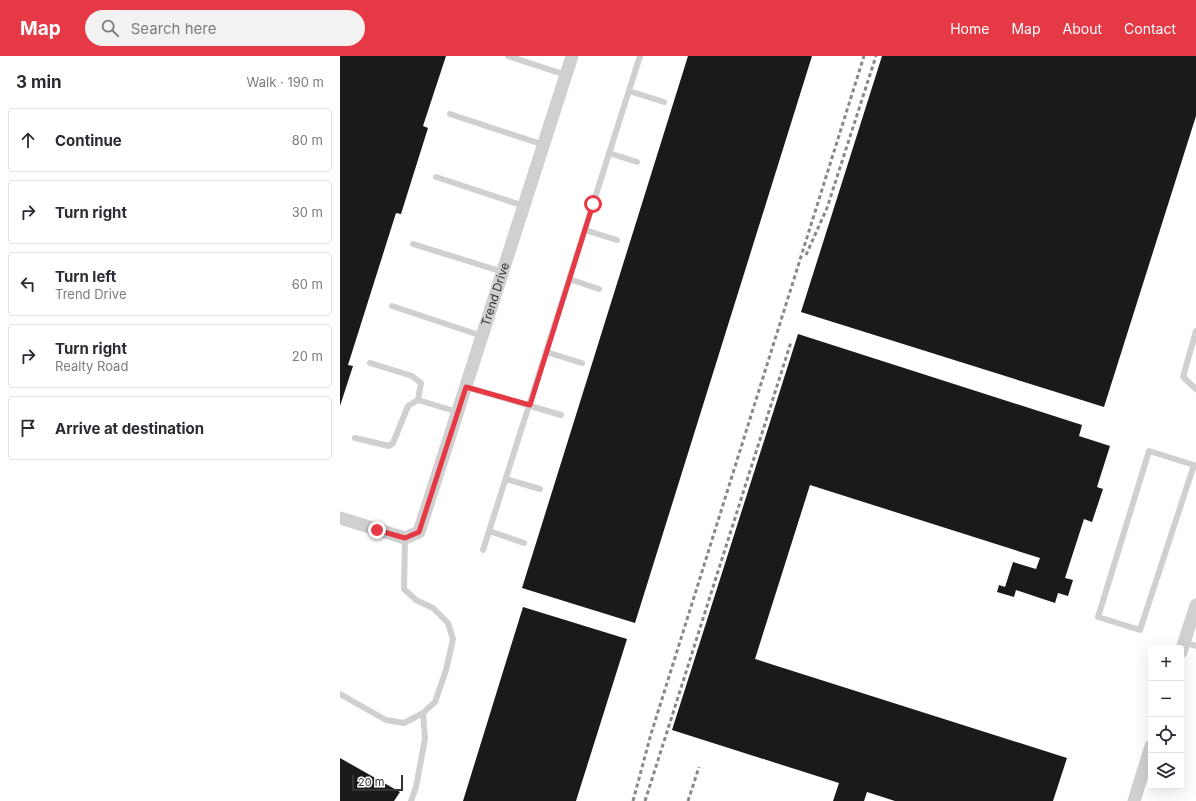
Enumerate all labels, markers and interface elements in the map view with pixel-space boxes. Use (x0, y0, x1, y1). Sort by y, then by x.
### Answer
search box (85, 10, 365, 46)
text: Map (20, 17, 61, 40)
icon: search (99, 17, 121, 39)
text: Search here (131, 19, 216, 38)
text: Home (950, 20, 989, 37)
text: Map (1011, 20, 1041, 37)
text: About (1063, 20, 1102, 37)
text: Contact (1124, 20, 1176, 37)
text: 3 min (16, 72, 62, 92)
text: Walk · 190 m (247, 74, 324, 90)
icon: ahead (17, 129, 39, 151)
text: Continue (55, 131, 122, 150)
text: 80 m (292, 132, 323, 148)
route start (584, 195, 602, 213)
icon: right (17, 201, 39, 223)
text: Turn right (55, 203, 127, 222)
text: 30 m (292, 204, 323, 220)
street label: Trend Drive (478, 260, 512, 328)
text: Turn left (55, 267, 116, 286)
icon: left (17, 273, 39, 295)
text: 60 m (292, 276, 323, 292)
text: Trend Drive (55, 286, 126, 302)
text: Turn right (55, 339, 127, 358)
icon: right (17, 345, 39, 367)
text: 20 m (292, 348, 323, 364)
text: Realty Road (55, 358, 128, 374)
icon: arrive (17, 417, 39, 439)
text: Arrive at destination (55, 419, 204, 438)
route end (368, 521, 386, 539)
map controls (1148, 645, 1184, 789)
button: + (1148, 645, 1184, 681)
button: − (1148, 681, 1184, 717)
button: locate (1148, 717, 1184, 753)
button: layers (1148, 753, 1184, 789)
scale bar (352, 773, 403, 792)
text: 20 m (358, 775, 384, 789)

